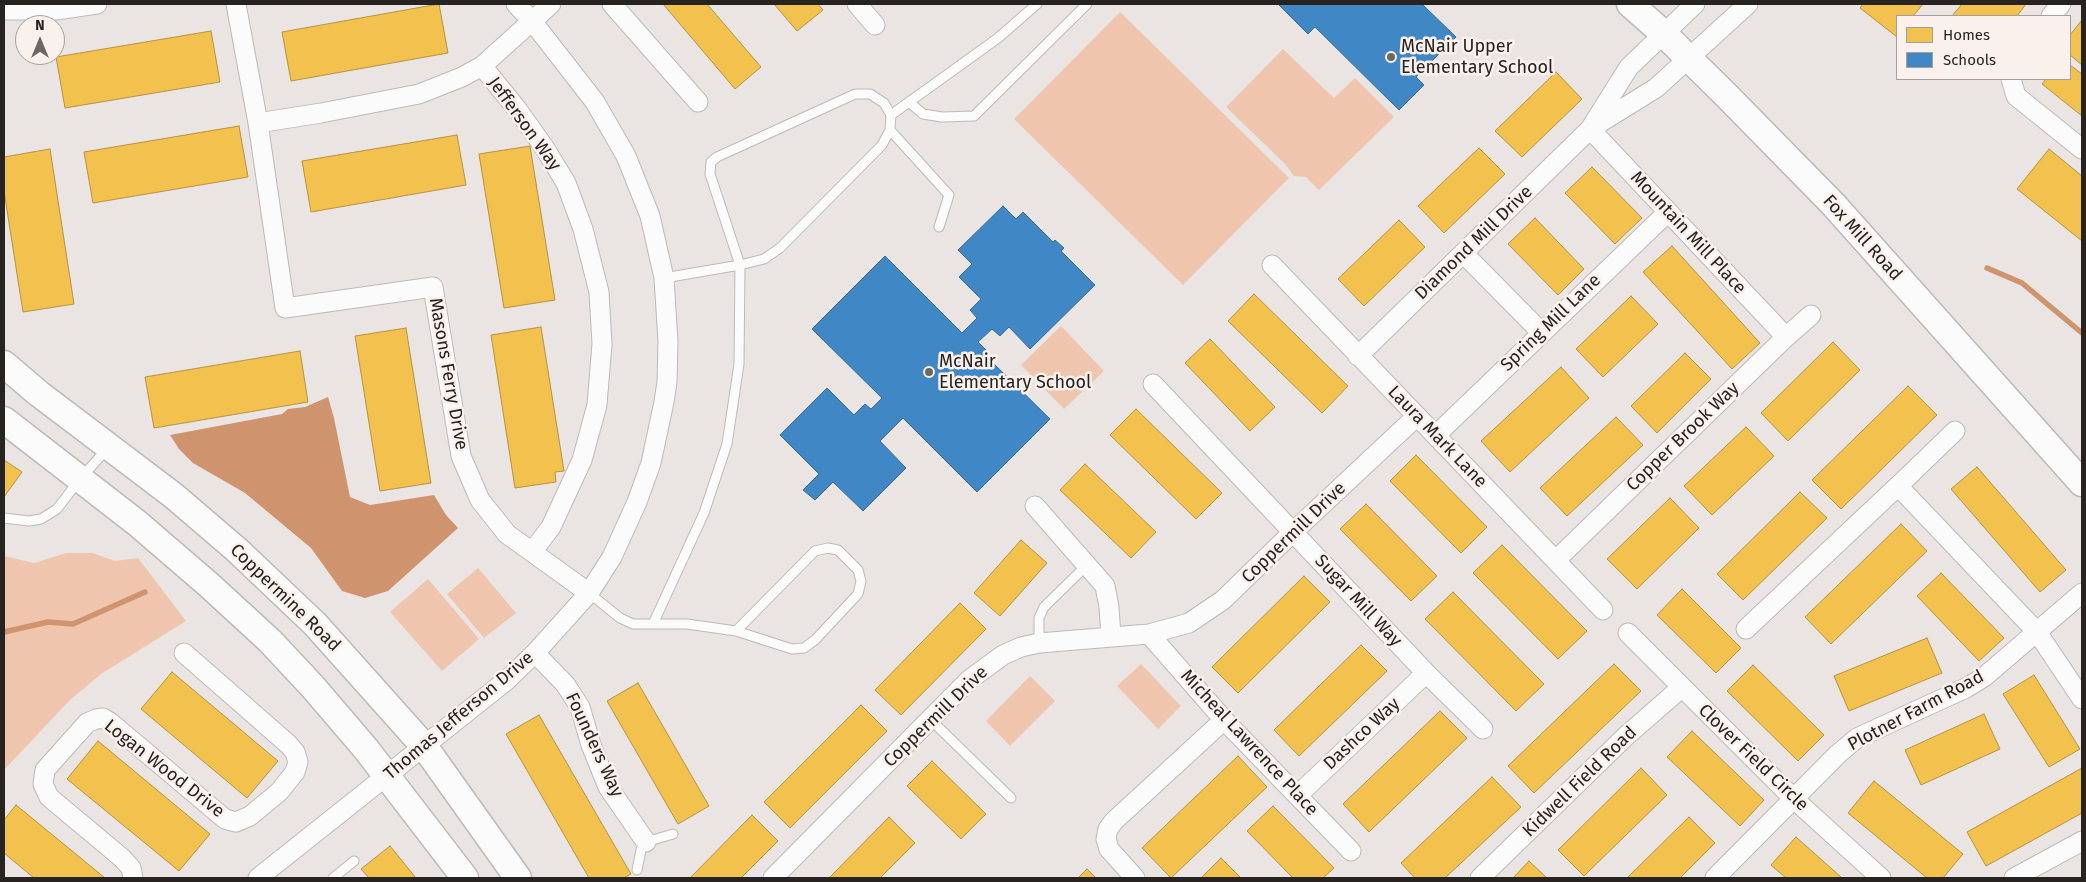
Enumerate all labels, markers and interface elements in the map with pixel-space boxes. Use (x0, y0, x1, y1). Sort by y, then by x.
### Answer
north arrow (15, 15, 65, 65)
legend (1896, 15, 2071, 80)
text: N (35, 17, 45, 34)
text: Homes (1943, 26, 1990, 44)
place label: McNair Upper Elementary School (1401, 36, 1553, 78)
marker: McNair Upper Elementary School (1385, 51, 1397, 63)
text: Schools (1943, 51, 1996, 69)
street label: Jefferson Way (483, 73, 565, 175)
street label: Mountain Mill Place (1626, 167, 1750, 299)
street label: Diamond Mill Drive (1411, 181, 1537, 305)
street label: Fox Mill Road (1818, 191, 1906, 285)
street label: Spring Mill Lane (1497, 270, 1605, 376)
street label: Masons Ferry Drive (424, 296, 472, 452)
place label: McNair Elementary School (939, 351, 1091, 394)
marker: McNair Elementary School (923, 366, 935, 378)
street label: Copper Brook Way (1622, 378, 1744, 496)
street label: Laura Mark Lane (1383, 381, 1491, 493)
street label: Coppermill Drive (1237, 478, 1351, 588)
street label: Coppermine Road (225, 540, 345, 656)
street label: Sugar Mill Way (1310, 551, 1406, 651)
street label: Thomas Jefferson Drive (380, 647, 538, 785)
street label: Coppermill Drive (879, 662, 993, 772)
street label: Micheal Lawrence Place (1176, 665, 1322, 821)
street label: Plotner Farm Road (1844, 666, 1988, 756)
street label: Founders Way (560, 689, 628, 801)
street label: Dashco Way (1319, 693, 1405, 775)
street label: Clover Field Circle (1693, 700, 1813, 816)
street label: Logan Wood Drive (100, 715, 228, 823)
street label: Kidwell Field Road (1519, 722, 1641, 842)

